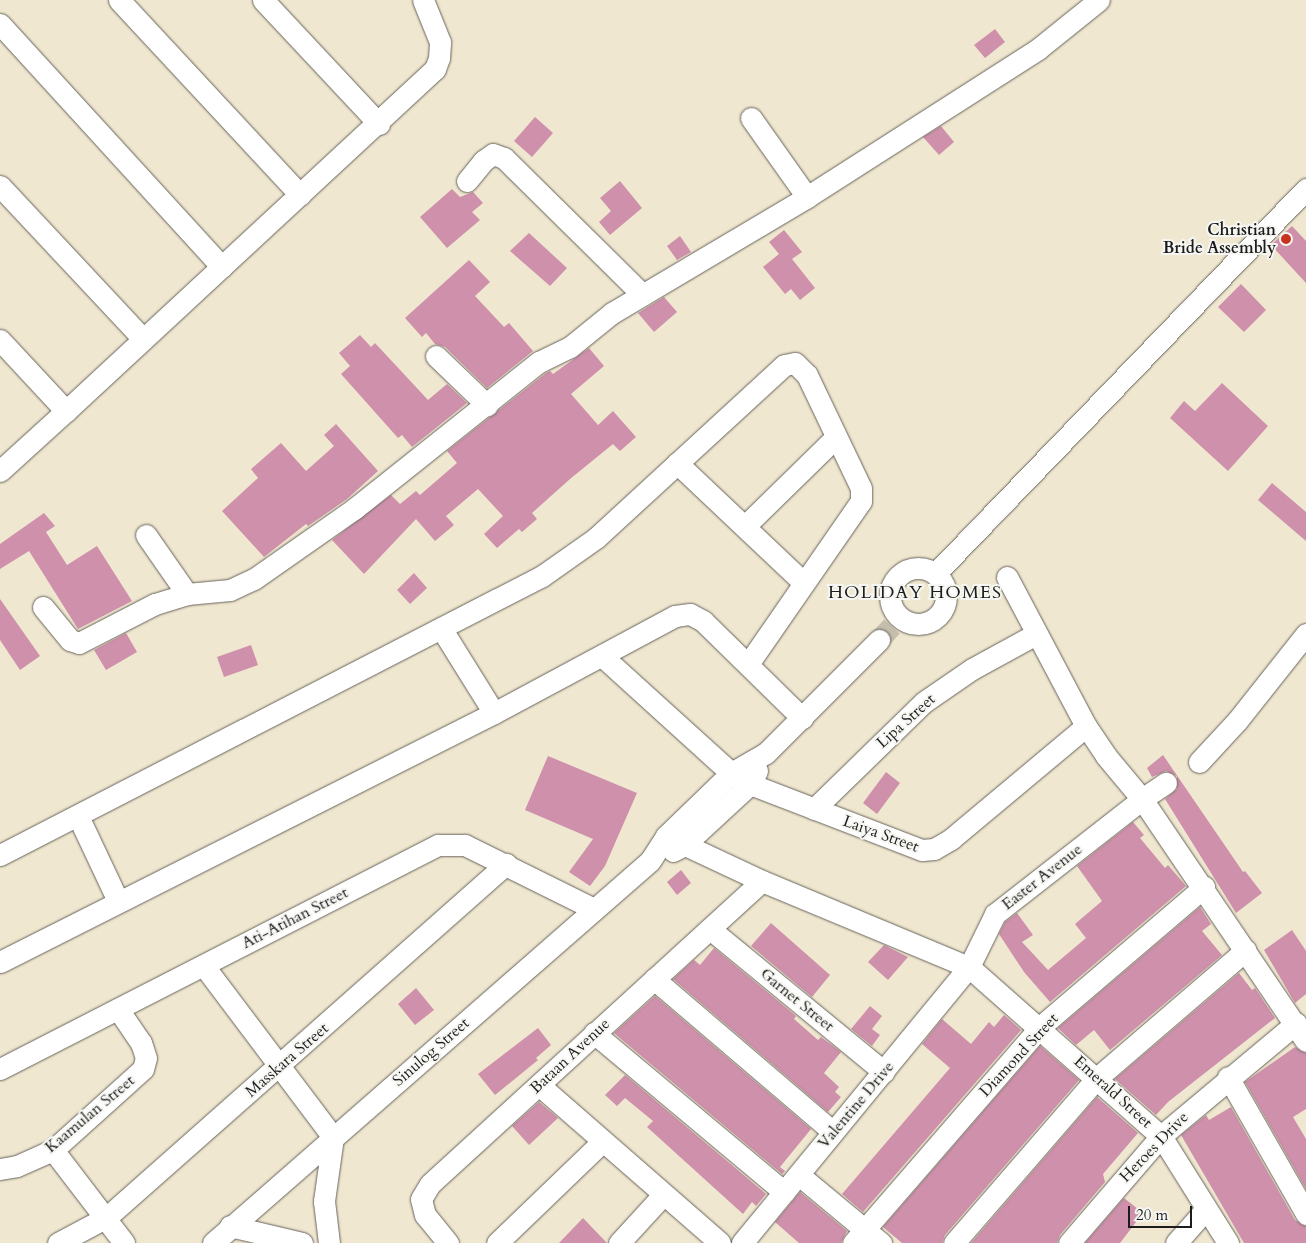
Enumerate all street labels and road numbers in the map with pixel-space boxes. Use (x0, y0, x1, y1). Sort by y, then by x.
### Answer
street label: Lipa Street (873, 690, 939, 752)
street label: Laiya Street (840, 811, 922, 857)
street label: Easter Avenue (998, 840, 1086, 914)
street label: Ati-Atihan Street (239, 883, 351, 953)
street label: Garnet Street (756, 964, 838, 1036)
street label: Diamond Street (975, 1009, 1063, 1101)
street label: Sinulog Street (389, 1014, 473, 1090)
street label: Bataan Avenue (526, 1014, 614, 1098)
street label: Masskara Street (242, 1019, 332, 1101)
street label: Emerald Street (1070, 1052, 1156, 1132)
street label: Valentine Drive (814, 1057, 898, 1153)
street label: Kaamulan Street (41, 1071, 139, 1157)
street label: Heroes Drive (1116, 1108, 1192, 1186)

